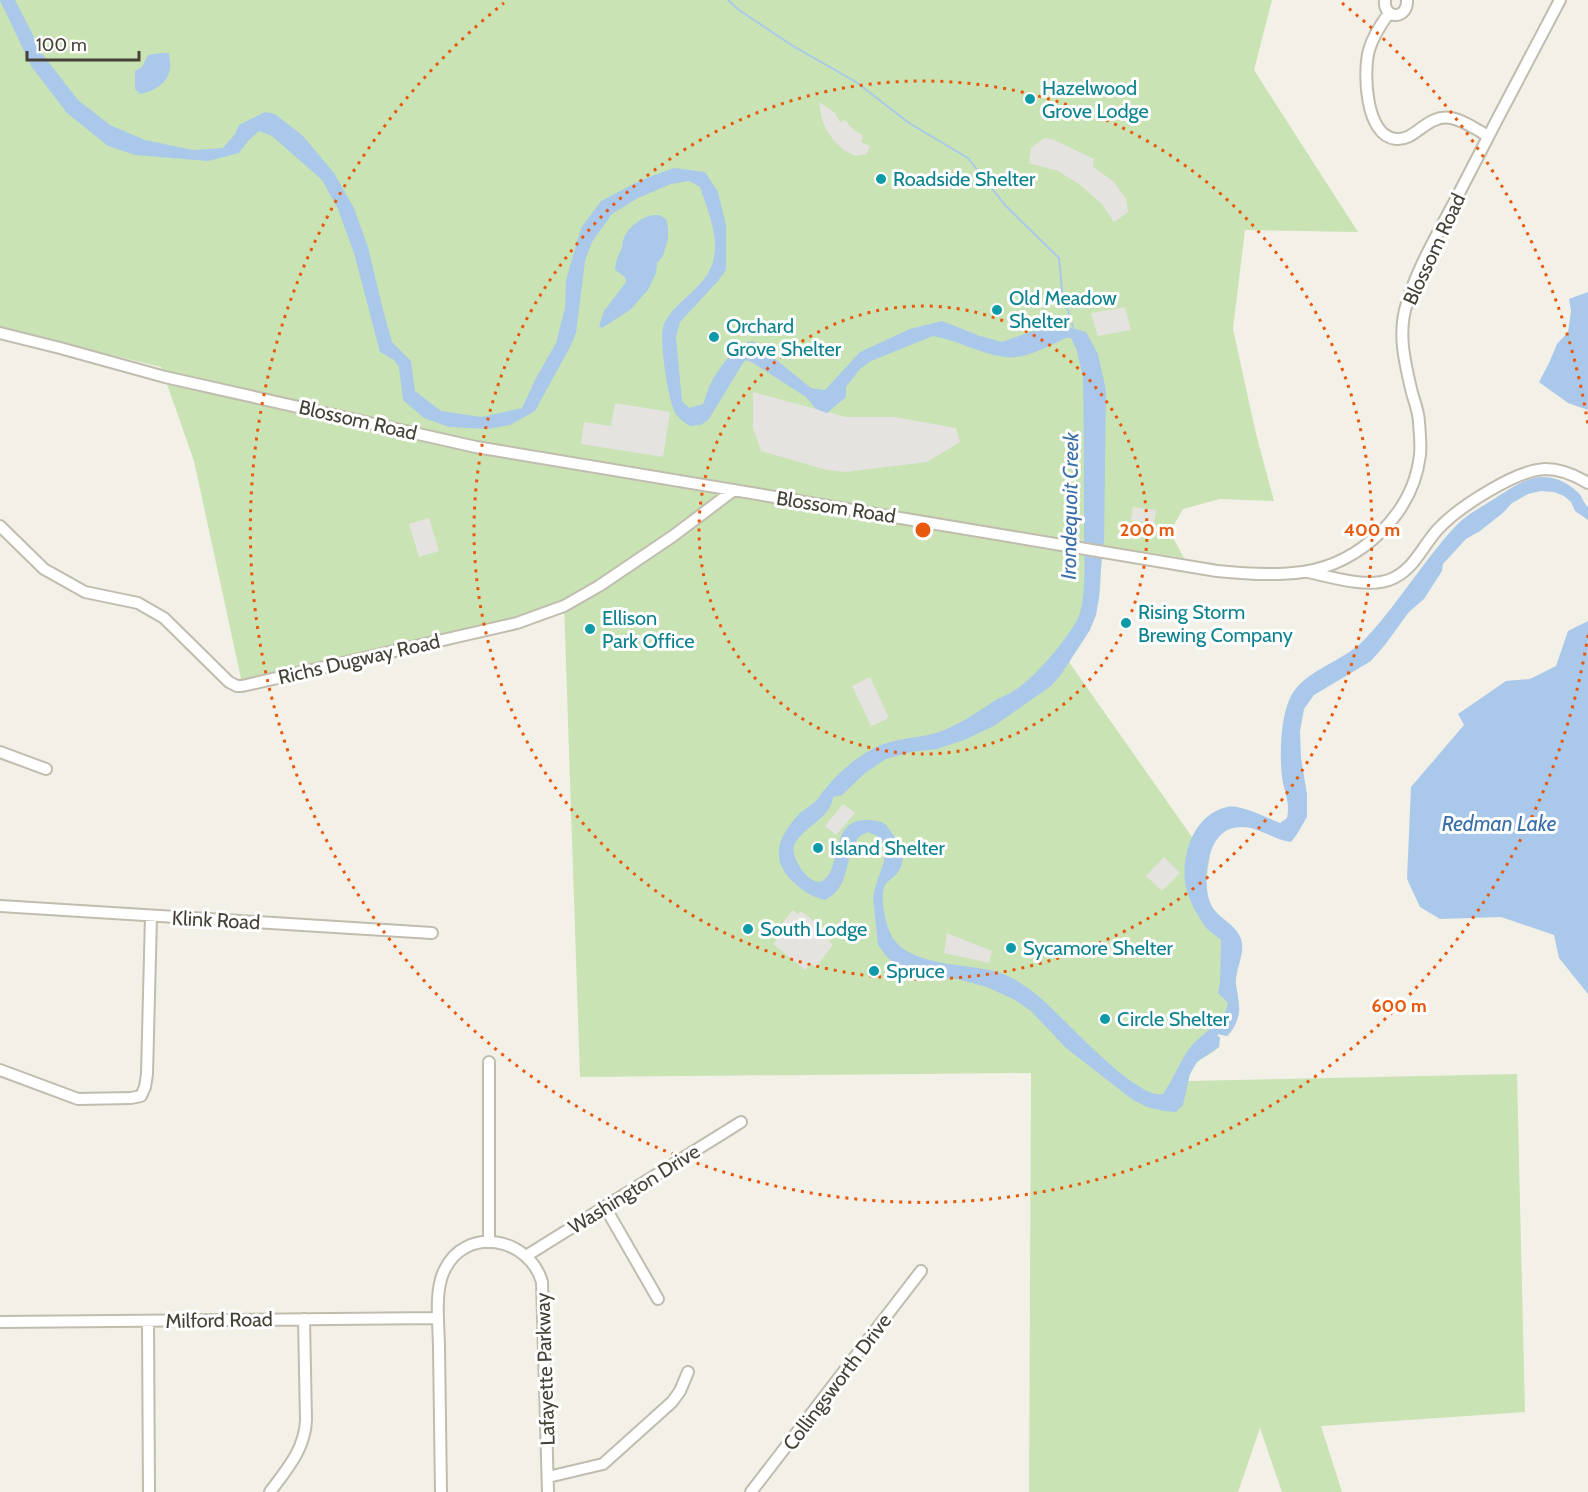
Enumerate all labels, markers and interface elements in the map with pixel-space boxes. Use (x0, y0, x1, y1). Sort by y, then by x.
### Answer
scale bar (27, 24, 140, 62)
text: 100 m (36, 34, 87, 56)
place label: Hazelwood Grove Lodge (1042, 76, 1149, 123)
marker: Hazelwood Grove Lodge (1023, 92, 1037, 106)
place label: Roadside Shelter (893, 167, 1036, 191)
marker: Roadside Shelter (874, 172, 888, 186)
street label: Blossom Road (1398, 189, 1470, 309)
place label: Old Meadow Shelter (1009, 286, 1117, 333)
marker: Old Meadow Shelter (990, 303, 1004, 317)
place label: Orchard Grove Shelter (726, 314, 842, 361)
marker: Orchard Grove Shelter (707, 330, 721, 344)
street label: Blossom Road (297, 395, 419, 445)
water label: Irondequoit Creek (1056, 431, 1083, 580)
street label: Blossom Road (775, 486, 897, 528)
text: 200 m (1120, 519, 1174, 541)
text: 400 m (1344, 519, 1400, 541)
centre of rings (913, 520, 933, 540)
place label: Rising Storm Brewing Company (1138, 600, 1293, 647)
place label: Ellison Park Office (602, 606, 695, 653)
marker: Rising Storm Brewing Company (1119, 616, 1133, 630)
marker: Ellison Park Office (583, 622, 597, 636)
street label: Richs Dugway Road (276, 629, 442, 689)
water label: Redman Lake (1442, 811, 1557, 836)
place label: Island Shelter (830, 836, 945, 860)
marker: Island Shelter (811, 841, 825, 855)
street label: Klink Road (171, 906, 261, 934)
place label: South Lodge (760, 917, 867, 941)
marker: South Lodge (741, 922, 755, 936)
place label: Sycamore Shelter (1023, 936, 1173, 960)
marker: Sycamore Shelter (1004, 941, 1018, 955)
place label: Spruce (886, 959, 945, 983)
marker: Spruce (867, 964, 881, 978)
text: 600 m (1371, 995, 1427, 1017)
place label: Circle Shelter (1117, 1007, 1230, 1031)
marker: Circle Shelter (1098, 1012, 1112, 1026)
street label: Washington Drive (564, 1139, 704, 1239)
street label: Lafayette Parkway (530, 1292, 560, 1446)
street label: Milford Road (165, 1307, 273, 1333)
street label: Collingsworth Drive (778, 1309, 896, 1455)

